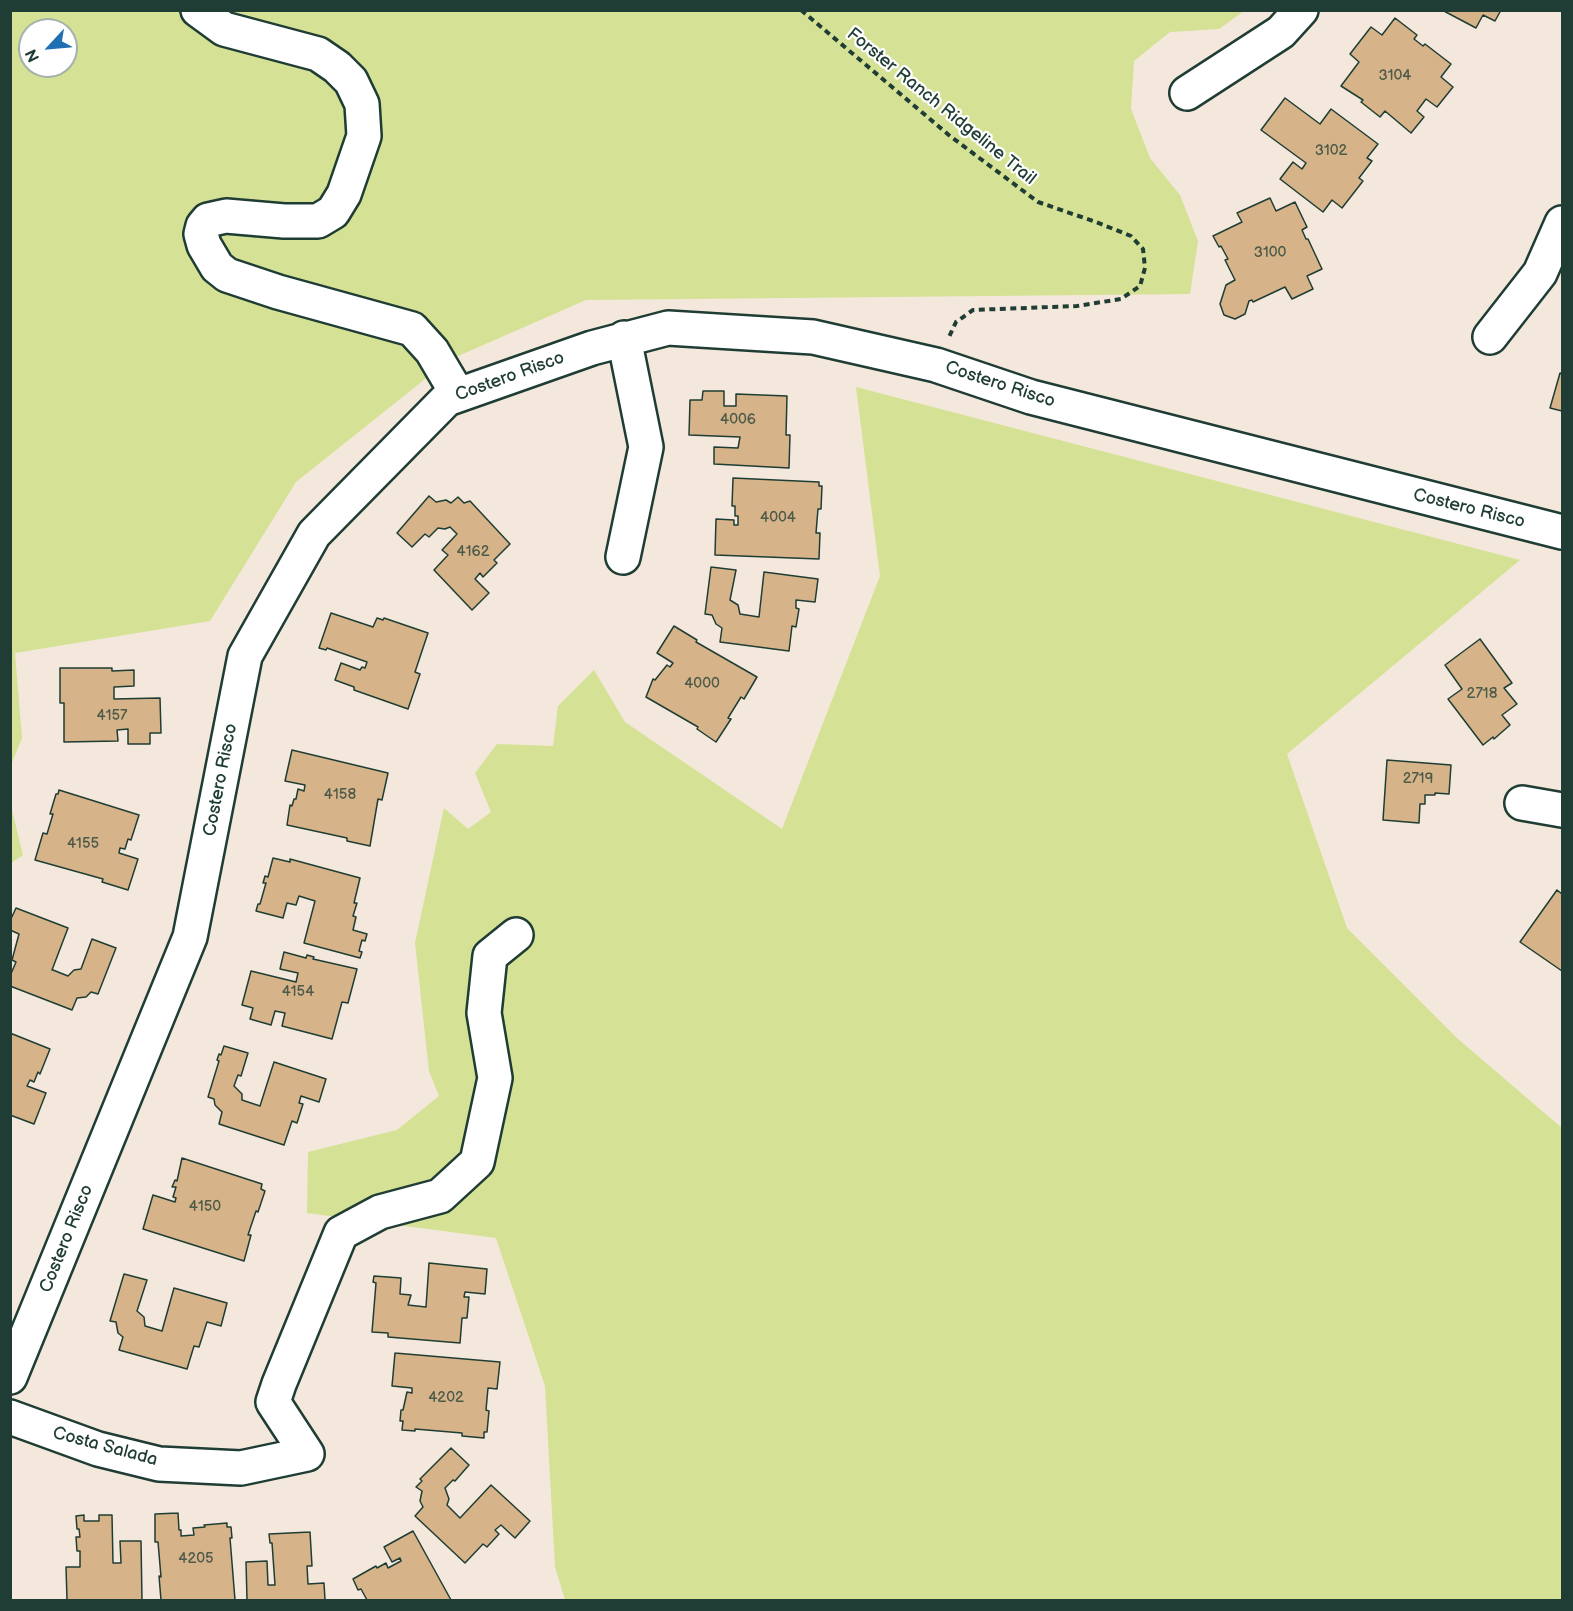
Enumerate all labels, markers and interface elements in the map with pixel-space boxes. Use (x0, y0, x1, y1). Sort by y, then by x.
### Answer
north arrow (18, 18, 78, 78)
street label: Forster Ranch Ridgeline Trail (842, 24, 1040, 190)
text: N (22, 46, 44, 65)
house number: 3104 (1379, 67, 1411, 85)
house number: 3102 (1315, 142, 1347, 160)
house number: 3100 (1254, 244, 1286, 262)
street label: Costero Risco (452, 347, 568, 407)
street label: Costero Risco (942, 357, 1058, 413)
house number: 4006 (720, 411, 756, 429)
street label: Costero Risco (1411, 485, 1527, 533)
house number: 4004 (760, 509, 796, 527)
house number: 4162 (457, 543, 489, 561)
house number: 4000 (684, 675, 720, 693)
house number: 2718 (1467, 685, 1497, 703)
house number: 4157 (97, 707, 127, 725)
street label: Costero Risco (199, 722, 243, 838)
house number: 2719 (1403, 770, 1433, 788)
house number: 4158 (324, 786, 356, 804)
house number: 4155 (67, 835, 99, 853)
house number: 4154 (282, 983, 314, 1001)
street label: Costero Risco (36, 1182, 98, 1296)
house number: 4150 (189, 1198, 221, 1216)
house number: 4202 (428, 1389, 464, 1407)
street label: Costa Salada (50, 1423, 160, 1471)
house number: 4205 (178, 1550, 214, 1568)

